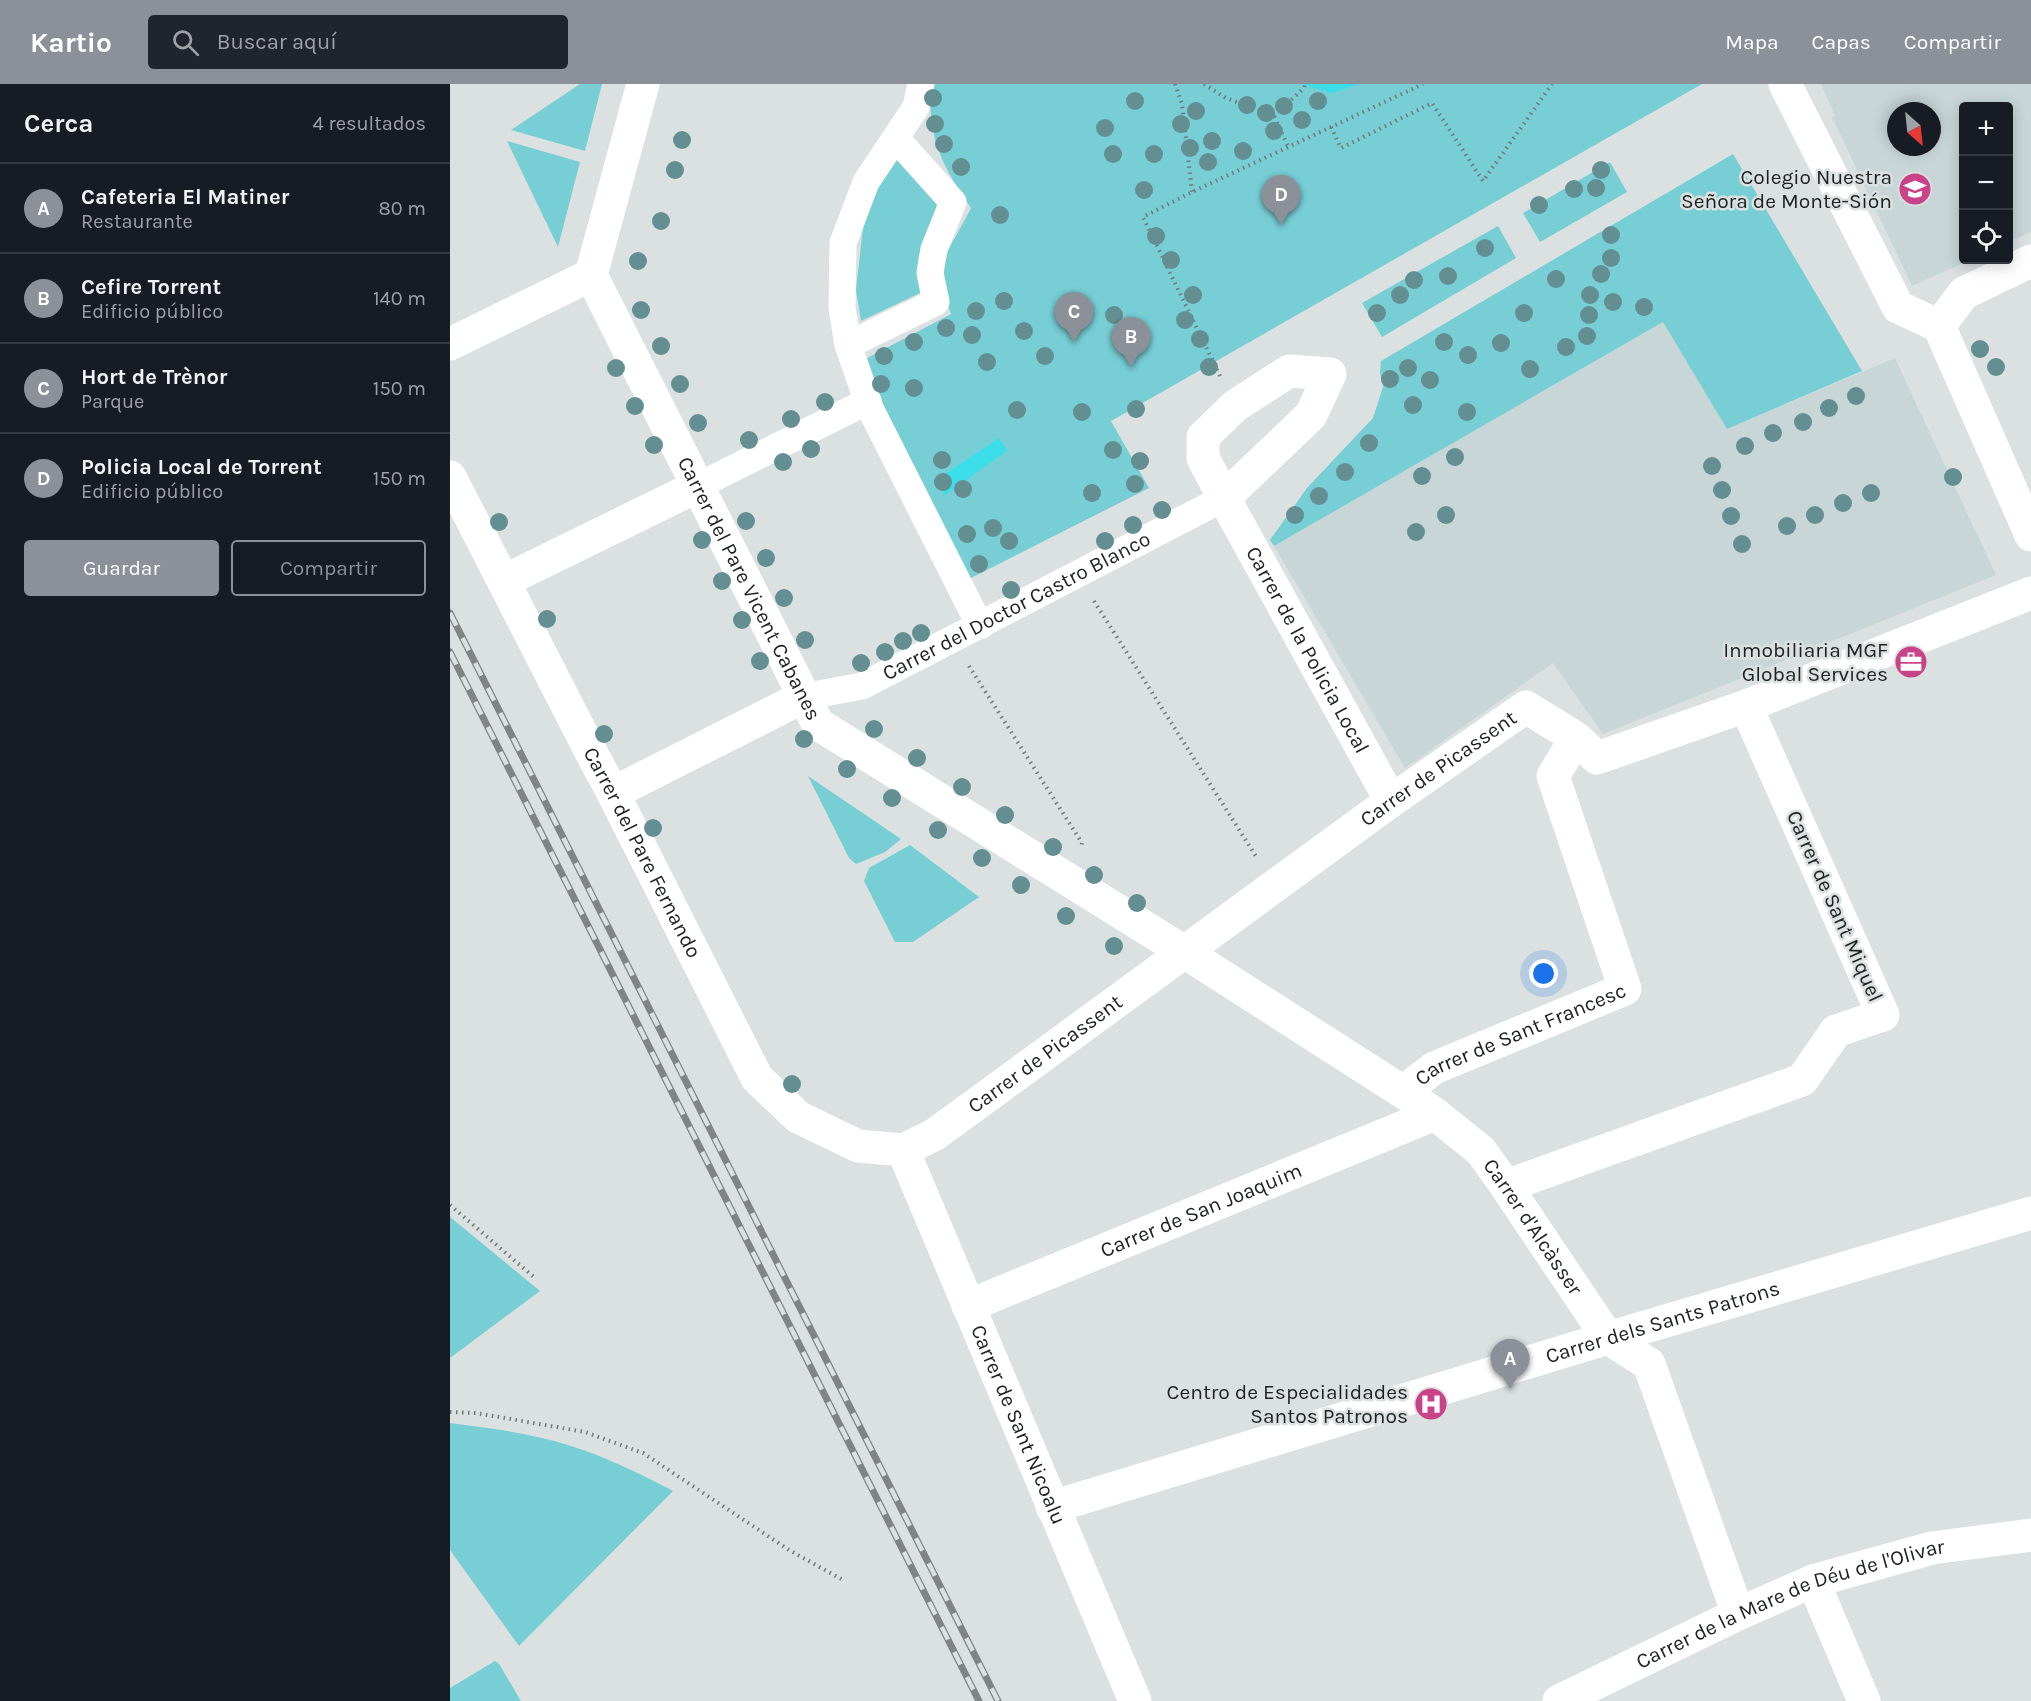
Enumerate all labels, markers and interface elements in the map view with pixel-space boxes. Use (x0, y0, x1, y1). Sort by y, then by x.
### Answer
search box (148, 15, 568, 69)
text: Kartio (30, 26, 112, 59)
icon: search (169, 26, 202, 59)
text: Buscar aquí (217, 29, 337, 55)
text: Mapa (1725, 30, 1779, 54)
text: Capas (1812, 30, 1871, 54)
text: Compartir (1904, 30, 2001, 54)
north arrow (1887, 102, 1941, 156)
map controls (1959, 102, 2013, 264)
button: + (1959, 102, 2013, 156)
text: Cerca (24, 108, 93, 139)
text: 4 resultados (313, 112, 426, 135)
button: − (1959, 156, 2013, 210)
place label: Colegio Nuestra Señora de Monte-Sión (1681, 165, 1892, 213)
school or university icon: Colegio Nuestra Señora de Monte-Sión (1897, 171, 1933, 207)
pin: D (1262, 176, 1300, 225)
text: Cafeteria El Matiner (81, 184, 289, 210)
text: A (37, 197, 50, 220)
text: 80 m (378, 197, 426, 220)
text: Restaurante (81, 210, 193, 233)
button: locate (1959, 210, 2013, 264)
text: Cefire Torrent (81, 274, 221, 300)
text: B (37, 287, 50, 310)
text: 140 m (373, 287, 426, 310)
pin: C (1054, 292, 1094, 342)
text: Edificio público (81, 300, 223, 323)
pin: B (1112, 318, 1150, 367)
text: Hort de Trènor (81, 364, 228, 390)
text: C (37, 377, 50, 400)
text: 150 m (373, 377, 426, 400)
text: Parque (81, 390, 144, 413)
street label: Carrer del Pare Vicent Cabanes (673, 453, 826, 724)
text: Policia Local de Torrent (81, 454, 322, 480)
text: D (37, 467, 50, 490)
text: 150 m (373, 467, 426, 490)
text: Edificio público (81, 480, 223, 503)
street label: Carrer del Doctor Castro Blanco (878, 526, 1154, 685)
button: Guardar (24, 540, 219, 596)
button: Compartir (231, 540, 426, 596)
street label: Carrer de la Policia Local (1241, 542, 1374, 757)
place label: Inmobiliaria MGF Global Services (1723, 638, 1888, 686)
office icon: Inmobiliaria MGF Global Services (1893, 644, 1929, 680)
street label: Carrer de Picassent (1356, 705, 1521, 831)
street label: Carrer del Pare Fernando (579, 743, 706, 962)
street label: Carrer de Sant Miquel (1782, 807, 1888, 1005)
your location (1529, 959, 1558, 988)
street label: Carrer de Sant Francesc (1410, 978, 1629, 1090)
street label: Carrer de Picassent (963, 989, 1127, 1118)
street label: Carrer d'Alcàsser (1478, 1154, 1588, 1300)
street label: Carrer de San Joaquim (1097, 1158, 1305, 1262)
street label: Carrer dels Sants Patrons (1543, 1276, 1782, 1368)
street label: Carrer de Sant Nicoalu (966, 1321, 1071, 1528)
pin: A (1490, 1340, 1530, 1389)
place label: Centro de Especialidades Santos Patronos (1167, 1380, 1408, 1428)
hospital icon: Centro de Especialidades Santos Patronos (1413, 1386, 1449, 1422)
street label: Carrer de la Mare de Déu de l'Olivar (1632, 1534, 1946, 1674)

